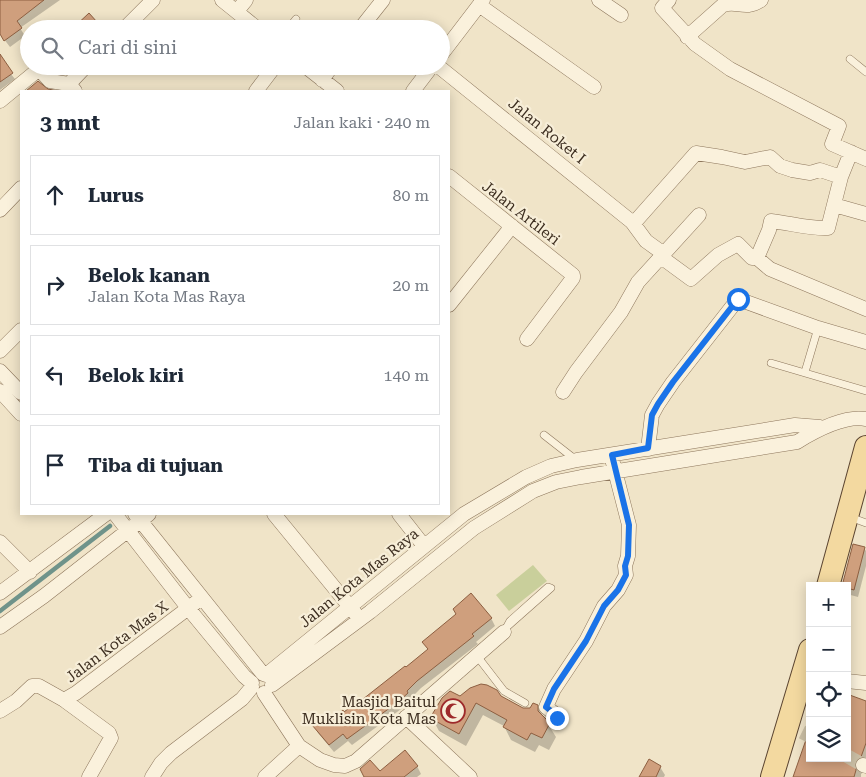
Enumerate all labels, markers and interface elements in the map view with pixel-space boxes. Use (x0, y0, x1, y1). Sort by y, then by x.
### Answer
search box (20, 20, 450, 75)
icon: search (38, 34, 66, 62)
text: Cari di sini (78, 36, 177, 59)
street label: Jalan Roket I (505, 94, 589, 168)
text: 3 mnt (40, 111, 100, 135)
text: Jalan kaki · 240 m (294, 113, 430, 132)
street label: Jalan Artileri (479, 177, 564, 249)
icon: ahead (41, 181, 69, 209)
text: Lurus (88, 184, 144, 207)
text: 80 m (392, 186, 429, 205)
text: Belok kanan (88, 264, 210, 287)
icon: right (41, 271, 69, 299)
text: 20 m (392, 276, 429, 295)
text: Jalan Kota Mas Raya (88, 287, 246, 306)
route start (727, 288, 750, 311)
icon: left (41, 361, 69, 389)
text: Belok kiri (88, 364, 184, 387)
text: 140 m (383, 366, 429, 385)
icon: arrive (41, 451, 69, 479)
text: Tiba di tujuan (88, 454, 223, 477)
street label: Jalan Kota Mas Raya (296, 525, 422, 631)
map controls (806, 582, 851, 762)
button: + (806, 582, 851, 627)
street label: Jalan Kota Mas X (62, 597, 172, 687)
button: − (806, 627, 851, 672)
button: locate (806, 672, 851, 717)
place label: Masjid Baitul Muklisin Kota Mas (302, 693, 436, 728)
mosque icon: Masjid Baitul Muklisin Kota Mas (440, 698, 466, 724)
route end (546, 707, 569, 730)
button: layers (806, 717, 851, 762)

